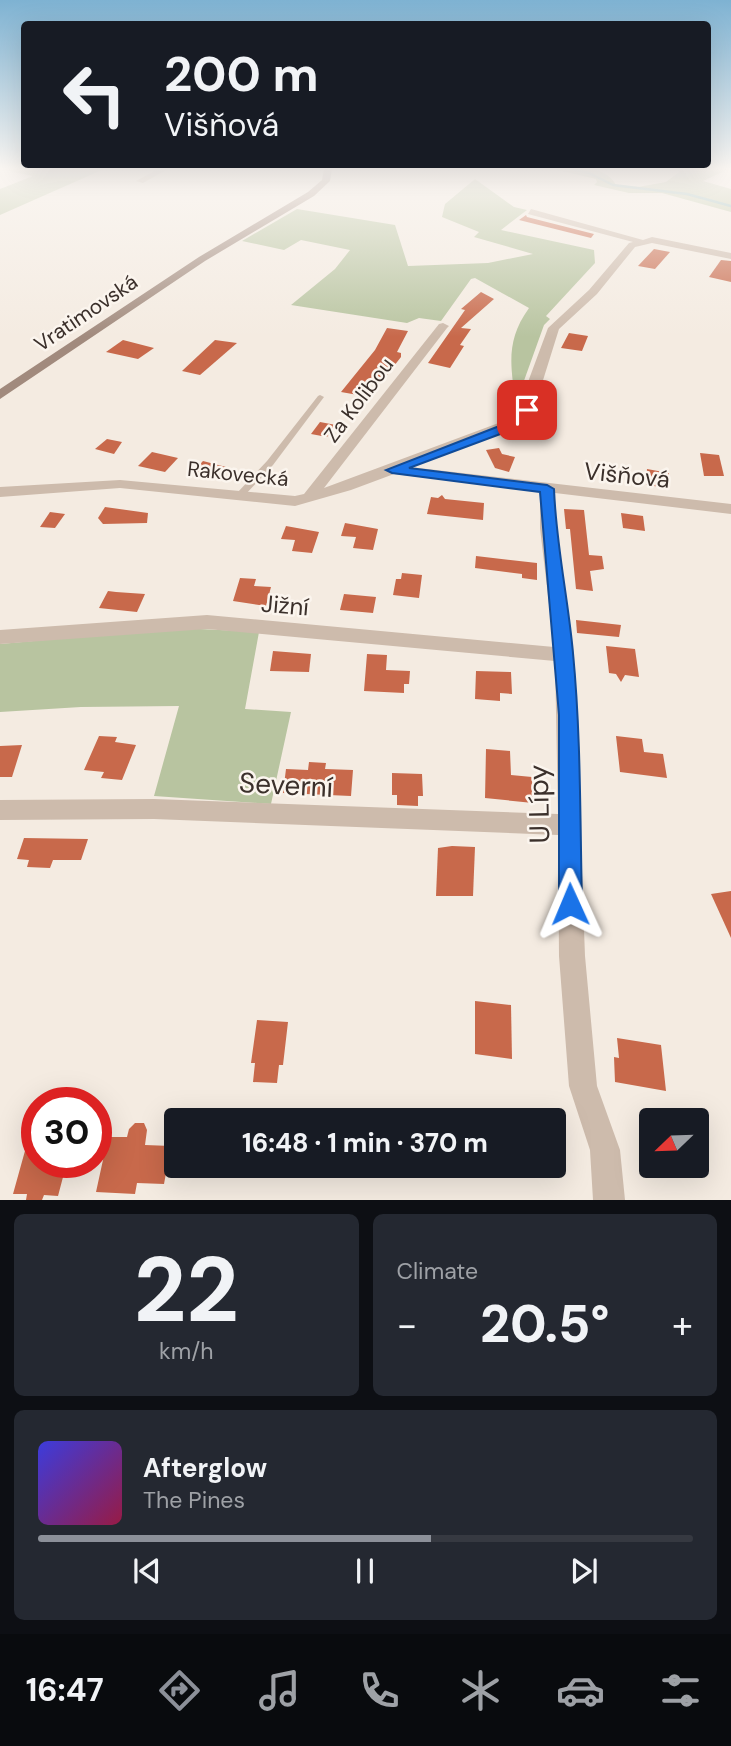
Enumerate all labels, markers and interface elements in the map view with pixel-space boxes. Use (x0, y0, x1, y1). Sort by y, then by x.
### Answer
text: 200 m (164, 42, 319, 106)
icon: left (49, 49, 140, 140)
text: Višňová (164, 104, 279, 146)
street label: Vratimovská (29, 268, 143, 358)
street label: Za Kolibou (318, 352, 400, 448)
pin (497, 380, 557, 440)
icon: arrive (508, 391, 546, 429)
street label: Rakovecká (186, 455, 290, 493)
street label: Višňová (582, 455, 672, 495)
street label: Jižní (260, 587, 311, 623)
street label: Severní (238, 764, 335, 806)
street label: U Lípy (520, 764, 558, 844)
position arrow (533, 867, 607, 941)
speed limit sign: 30 (21, 1087, 112, 1178)
north arrow (639, 1108, 709, 1178)
map controls (639, 1108, 709, 1178)
text: 16:48 · 1 min · 370 m (242, 1126, 488, 1160)
text: 22 (134, 1231, 239, 1349)
text: Climate (397, 1256, 478, 1286)
text: 20.5° (480, 1290, 609, 1358)
text: − (397, 1300, 417, 1350)
text: + (672, 1300, 693, 1350)
text: km/h (159, 1336, 213, 1366)
text: Afterglow (143, 1451, 267, 1485)
text: The Pines (143, 1485, 245, 1515)
icon: previous (128, 1552, 166, 1590)
icon: pause (346, 1552, 384, 1590)
icon: next (565, 1552, 603, 1590)
icon: directions (155, 1666, 204, 1715)
icon: music (255, 1666, 304, 1715)
icon: phone (355, 1666, 404, 1715)
icon: climate (456, 1666, 505, 1715)
icon: car (556, 1666, 605, 1715)
icon: filters (656, 1666, 705, 1715)
text: 16:47 (26, 1669, 104, 1711)

